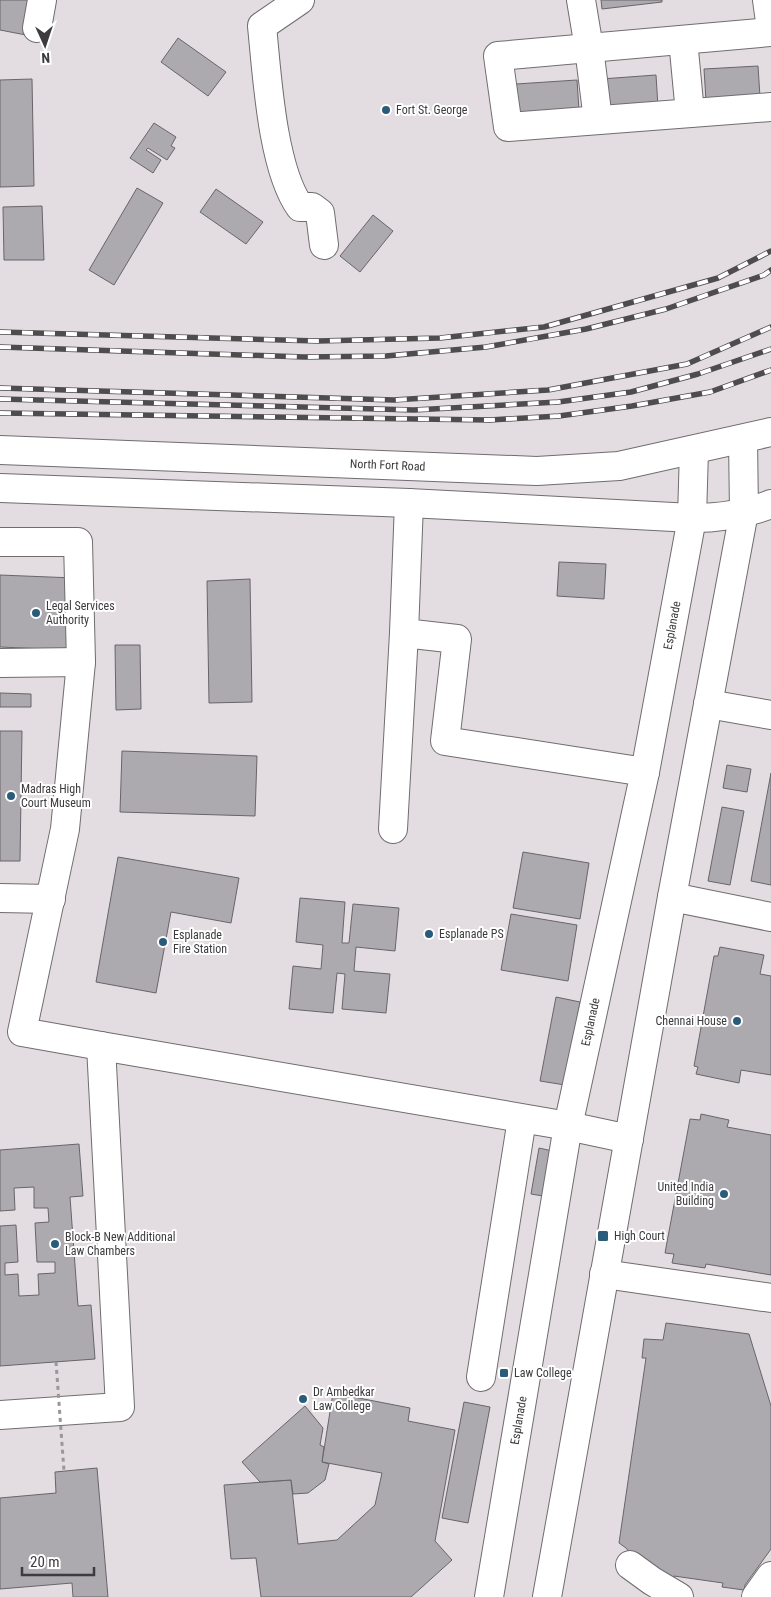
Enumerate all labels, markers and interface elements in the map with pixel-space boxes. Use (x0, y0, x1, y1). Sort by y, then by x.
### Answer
north arrow (20, 20, 70, 70)
text: N (41, 50, 50, 66)
place label: Fort St. George (396, 103, 468, 117)
marker: Fort St. George (380, 104, 392, 116)
street label: North Fort Road (350, 457, 426, 474)
place label: Legal Services Authority (46, 599, 115, 627)
street label: Esplanade (661, 600, 684, 651)
marker: Legal Services Authority (30, 607, 42, 619)
place label: Madras High Court Museum (21, 782, 91, 810)
marker: Madras High Court Museum (5, 790, 17, 802)
place label: Esplanade PS (439, 927, 504, 941)
place label: Esplanade Fire Station (173, 928, 227, 956)
marker: Esplanade PS (423, 928, 435, 940)
marker: Esplanade Fire Station (157, 936, 169, 948)
street label: Esplanade (579, 996, 603, 1047)
place label: Chennai House (656, 1014, 727, 1028)
marker: Chennai House (731, 1015, 743, 1027)
place label: United India Building (658, 1180, 714, 1208)
marker: United India Building (718, 1188, 730, 1200)
marker: High Court (596, 1229, 610, 1243)
place label: High Court (614, 1229, 665, 1243)
place label: Block-B New Additional Law Chambers (65, 1230, 175, 1258)
marker: Block-B New Additional Law Chambers (49, 1238, 61, 1250)
place label: Law College (514, 1366, 572, 1380)
marker: Law College (498, 1367, 510, 1379)
place label: Dr Ambedkar Law College (313, 1385, 375, 1413)
marker: Dr Ambedkar Law College (297, 1393, 309, 1405)
street label: Esplanade (508, 1395, 530, 1446)
scale bar (22, 1544, 95, 1576)
text: 20 m (30, 1553, 60, 1571)

